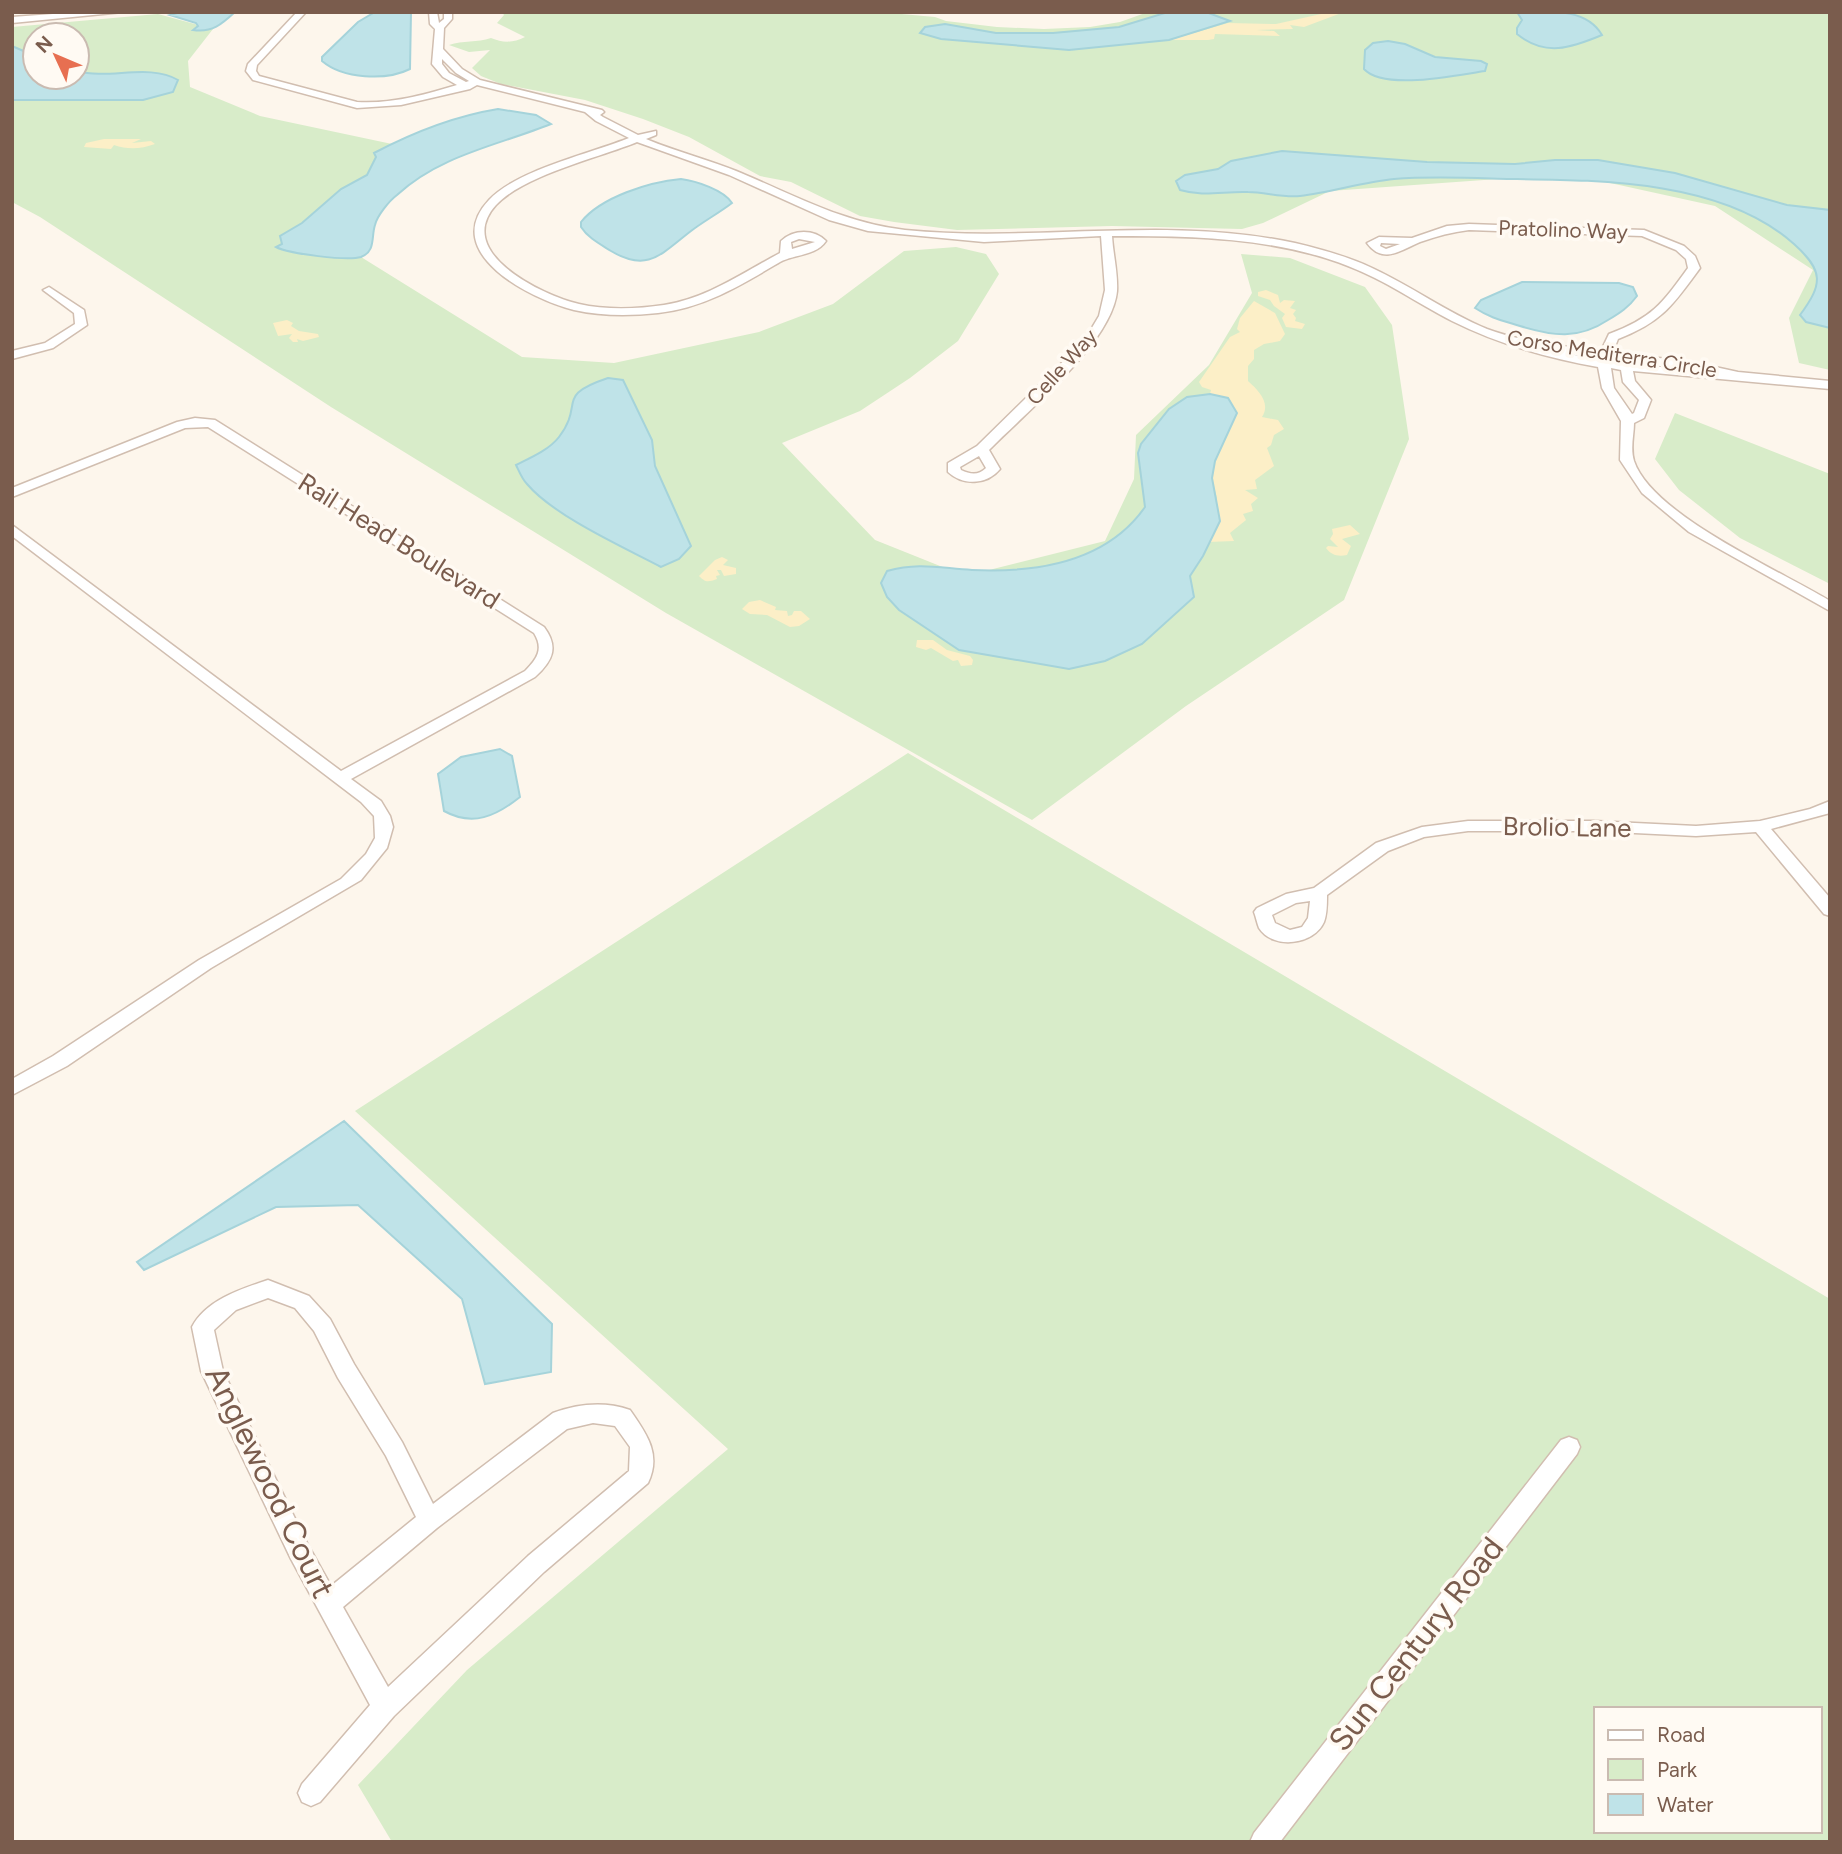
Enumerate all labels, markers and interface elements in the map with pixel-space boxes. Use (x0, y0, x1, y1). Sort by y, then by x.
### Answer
north arrow (21, 21, 91, 91)
text: N (31, 31, 58, 58)
street label: Pratolino Way (1498, 215, 1628, 244)
street label: Celle Way (1021, 324, 1102, 410)
street label: Corso Mediterra Circle (1505, 325, 1719, 382)
street label: Rail Head Boulevard (292, 466, 506, 616)
street label: Brolio Lane (1502, 810, 1632, 844)
street label: Anglewood Court (197, 1360, 343, 1604)
street label: Sun Century Road (1321, 1530, 1511, 1758)
legend (1594, 1707, 1821, 1833)
text: Road (1657, 1722, 1705, 1747)
text: Park (1657, 1757, 1698, 1782)
text: Water (1657, 1792, 1713, 1817)

